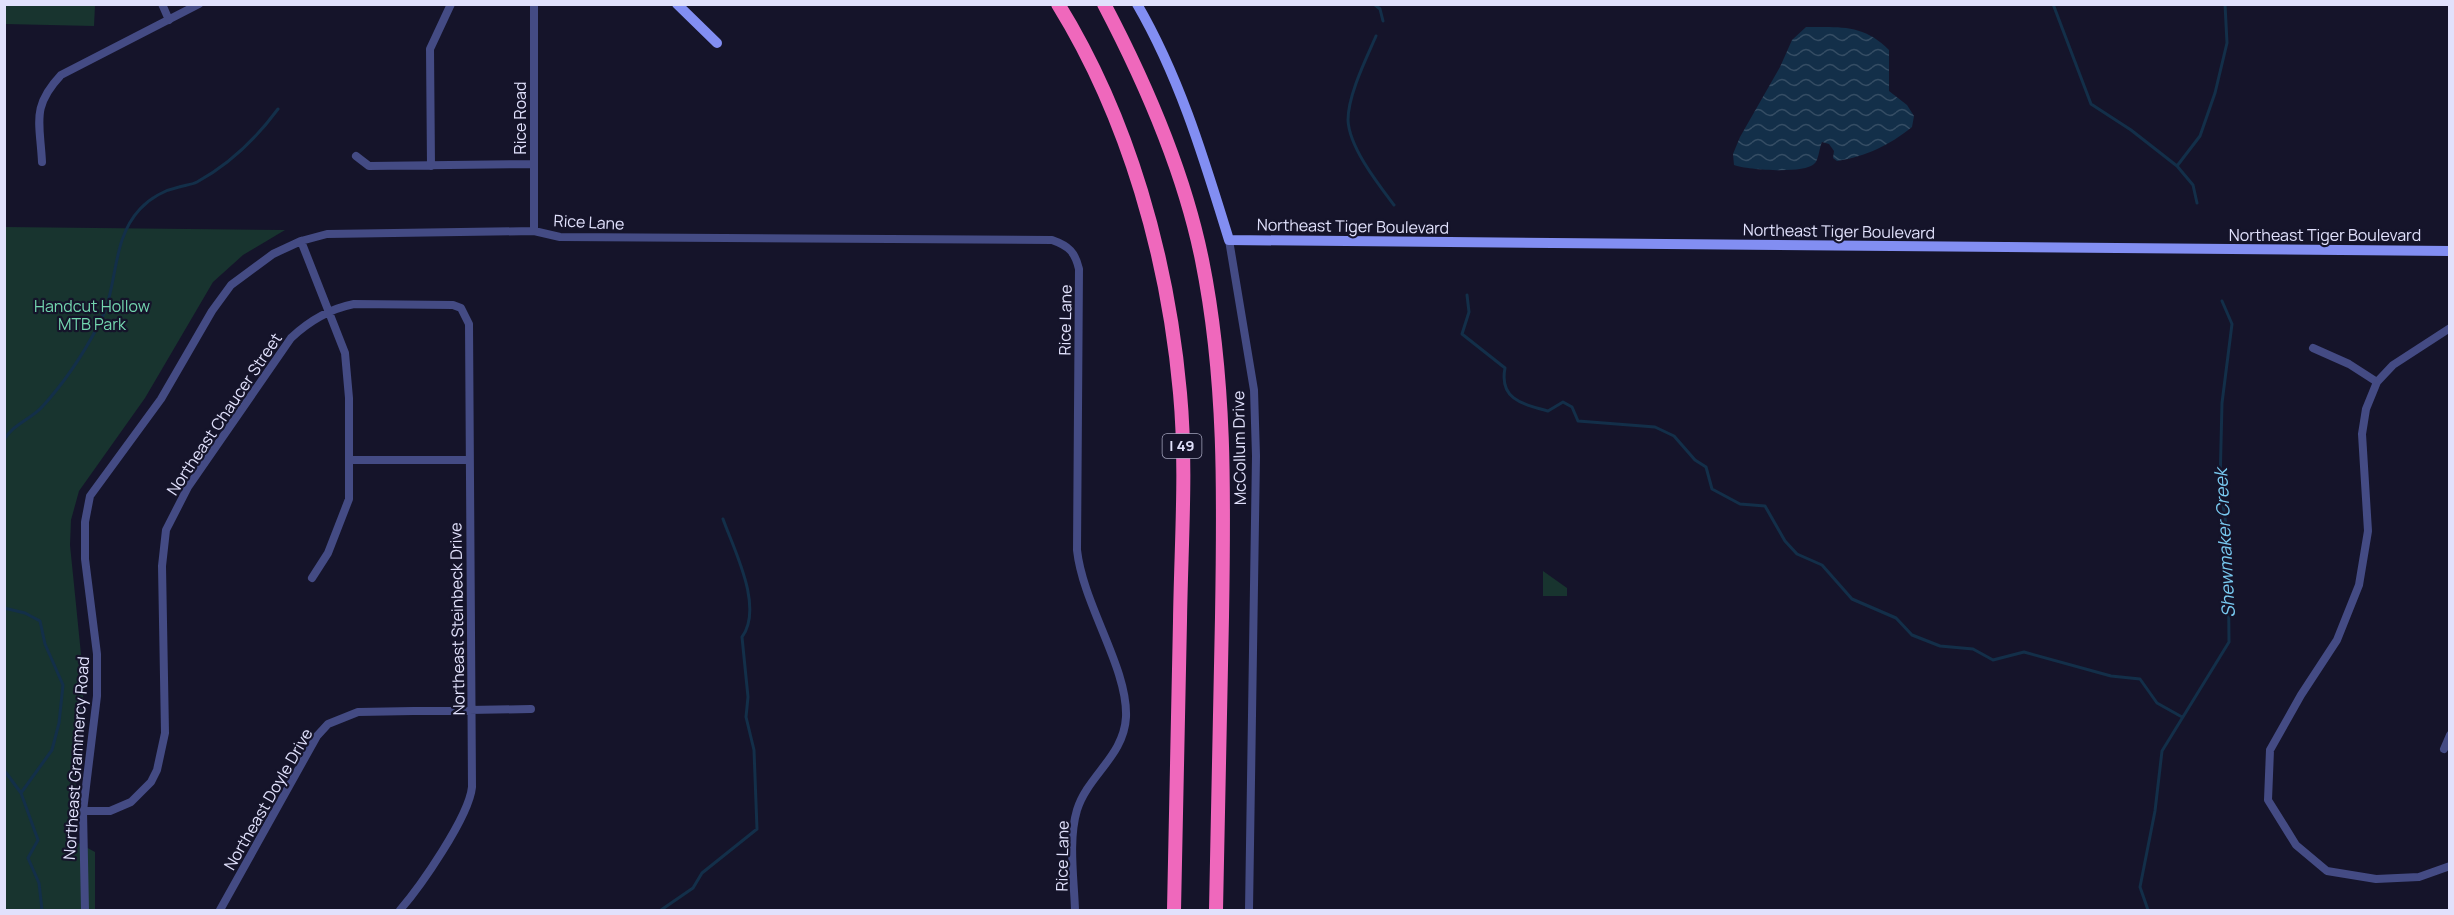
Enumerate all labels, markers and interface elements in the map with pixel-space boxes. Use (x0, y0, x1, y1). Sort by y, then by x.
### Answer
street label: Rice Road (509, 82, 531, 154)
street label: Rice Lane (553, 209, 625, 235)
street label: Northeast Tiger Boulevard (1257, 213, 1449, 239)
street label: Northeast Tiger Boulevard (1743, 218, 1935, 244)
street label: Northeast Tiger Boulevard (2229, 224, 2421, 246)
street label: Rice Lane (1053, 284, 1077, 356)
park label: Handcut Hollow MTB Park (34, 295, 150, 335)
street label: Northeast Chaucer Street (161, 328, 287, 500)
street label: McCollum Drive (1227, 391, 1251, 505)
road number: I 49 (1162, 434, 1202, 458)
water label: Shewmaker Creek (2208, 465, 2240, 618)
street label: Northeast Steinbeck Drive (444, 522, 470, 716)
street label: Northeast Grammercy Road (58, 656, 94, 860)
street label: Northeast Doyle Drive (218, 724, 318, 874)
street label: Rice Lane (1050, 820, 1074, 892)

